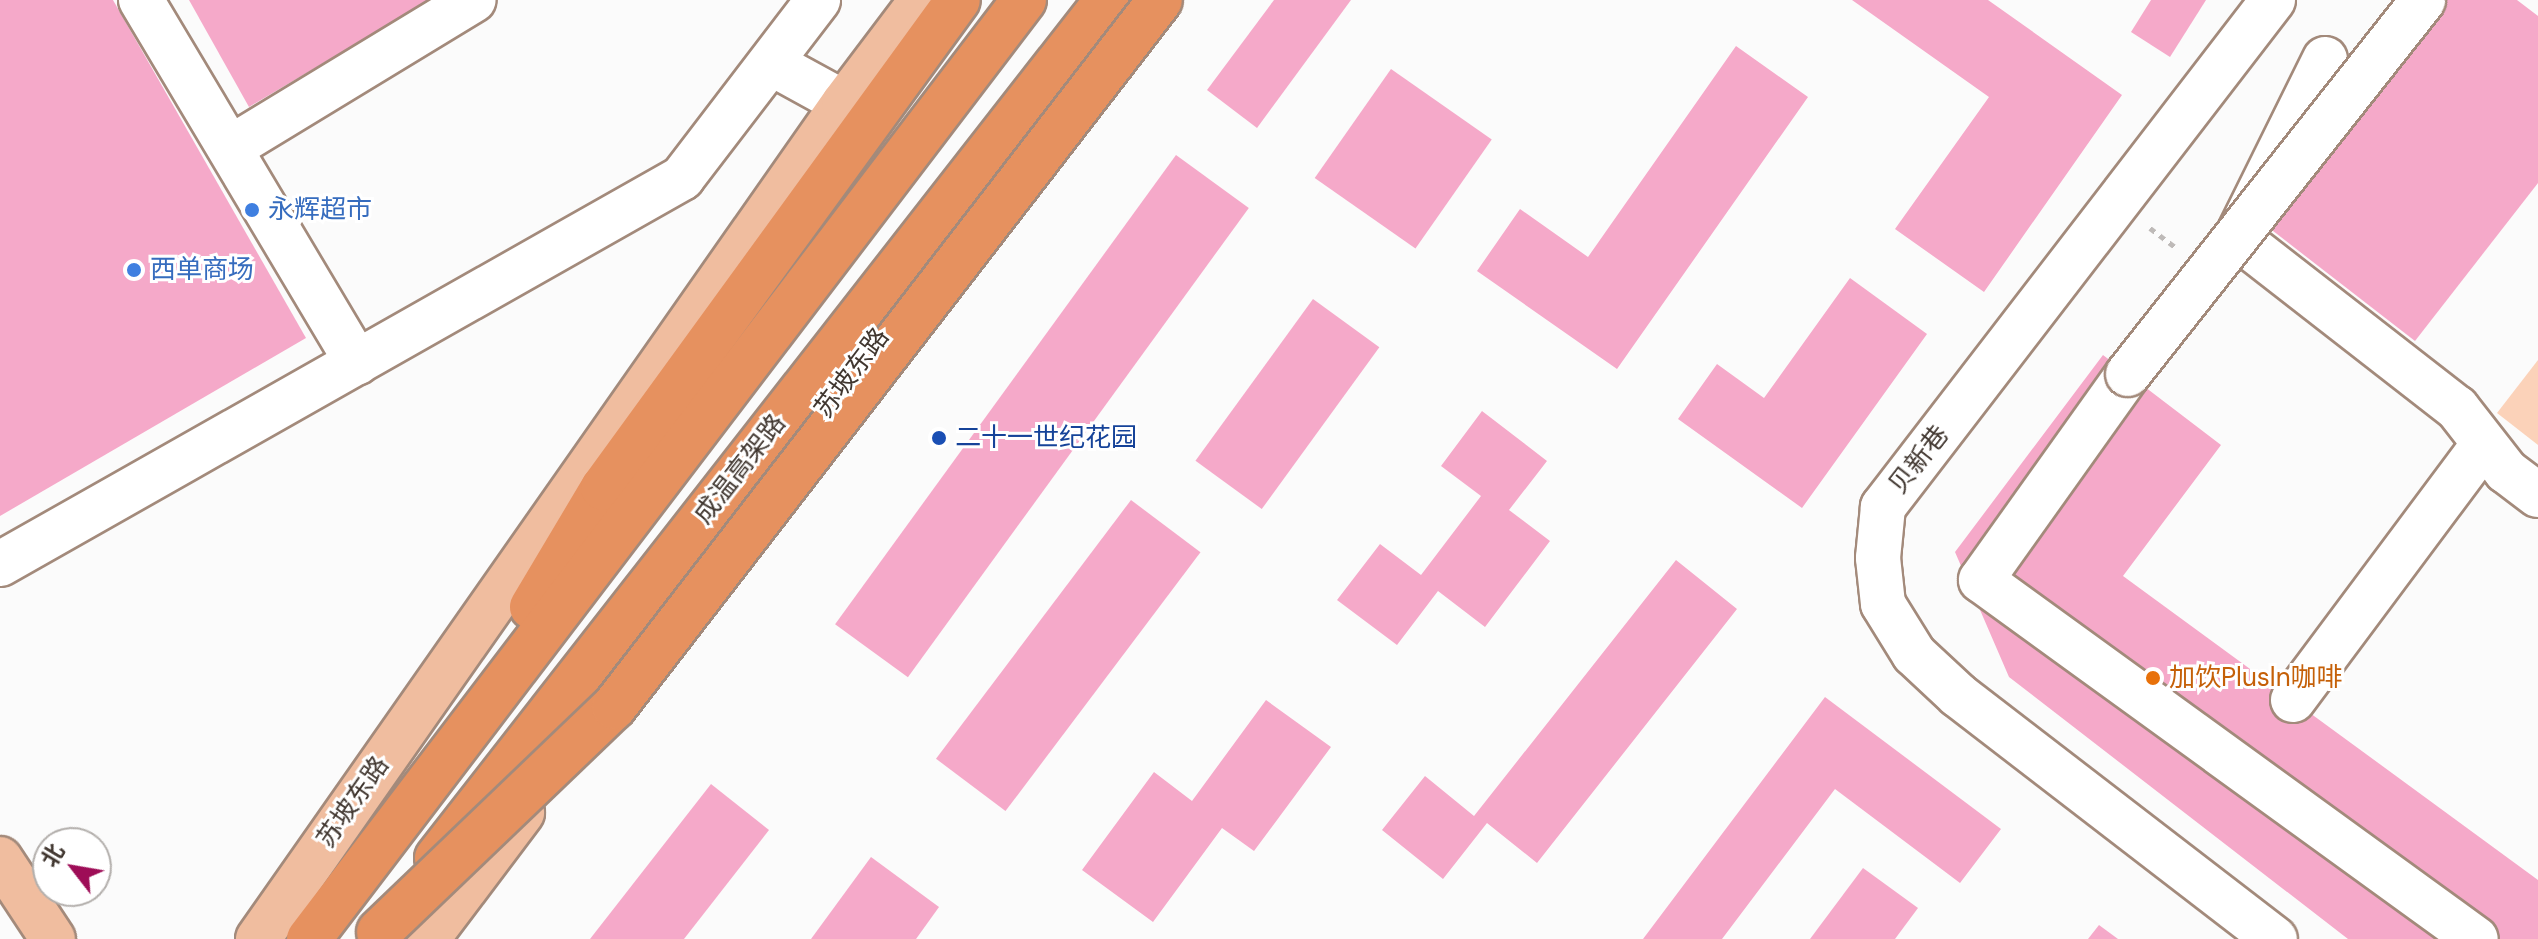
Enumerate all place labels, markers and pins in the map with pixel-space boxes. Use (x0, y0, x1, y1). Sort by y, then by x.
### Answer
place label: 永辉超市 (268, 194, 372, 226)
marker: 永辉超市 (243, 201, 261, 219)
place label: 西单商场 (150, 254, 254, 286)
marker: 西单商场 (125, 261, 143, 279)
place label: 二十一世纪花园 (955, 422, 1137, 454)
marker: 二十一世纪花园 (930, 429, 948, 447)
place label: 加饮Plusln咖啡 (2169, 662, 2343, 694)
marker: 加饮Plusln咖啡 (2144, 669, 2162, 687)

